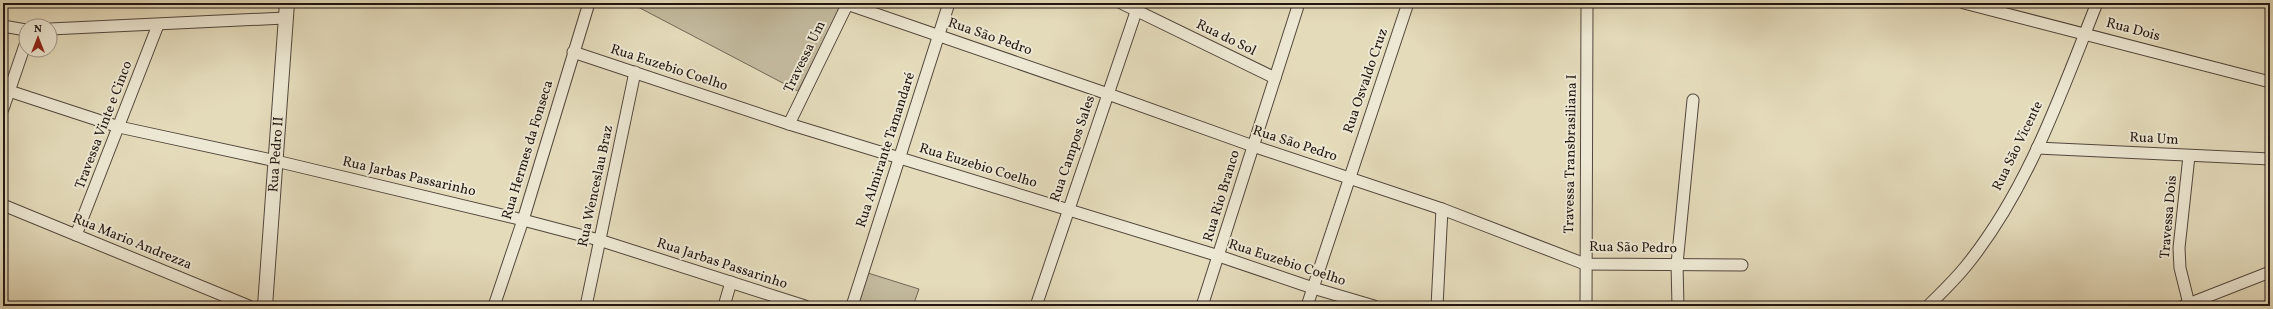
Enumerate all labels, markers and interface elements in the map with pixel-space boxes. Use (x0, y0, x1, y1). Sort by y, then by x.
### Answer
street label: Rua São Pedro (945, 14, 1035, 60)
street label: Rua Dois (2104, 14, 2162, 46)
street label: Rua do Sol (1193, 15, 1259, 61)
north arrow (18, 18, 58, 58)
street label: Travessa Um (779, 18, 831, 96)
text: N (34, 22, 42, 37)
street label: Rua Osvaldo Cruz (1339, 26, 1393, 136)
street label: Rua Euzebio Coelho (608, 40, 730, 96)
street label: Travessa Vinte e Cinco (71, 58, 137, 192)
street label: Rua Almirante Tamandaré (852, 70, 920, 230)
street label: Travessa Transbrasiliana I (1560, 74, 1582, 234)
street label: Rua Hermes da Fonseca (498, 78, 558, 222)
street label: Rua Campos Sales (1046, 93, 1100, 205)
street label: Rua São Vicente (1988, 98, 2048, 194)
street label: Rua Pedro II (264, 116, 288, 193)
street label: Rua São Pedro (1250, 121, 1340, 167)
street label: Rua Wenceslau Braz (574, 123, 618, 249)
street label: Rua Um (2129, 128, 2179, 150)
street label: Rua Euzebio Coelho (917, 139, 1039, 193)
street label: Rua Rio Branco (1199, 148, 1245, 244)
street label: Rua Jarbas Passarinho (340, 152, 478, 202)
street label: Travessa Dois (2156, 175, 2182, 259)
street label: Rua Mario Andrezza (69, 209, 195, 275)
street label: Rua Jarbas Passarinho (654, 234, 790, 294)
street label: Rua Euzebio Coelho (1226, 235, 1348, 291)
street label: Rua São Pedro (1589, 238, 1677, 258)

